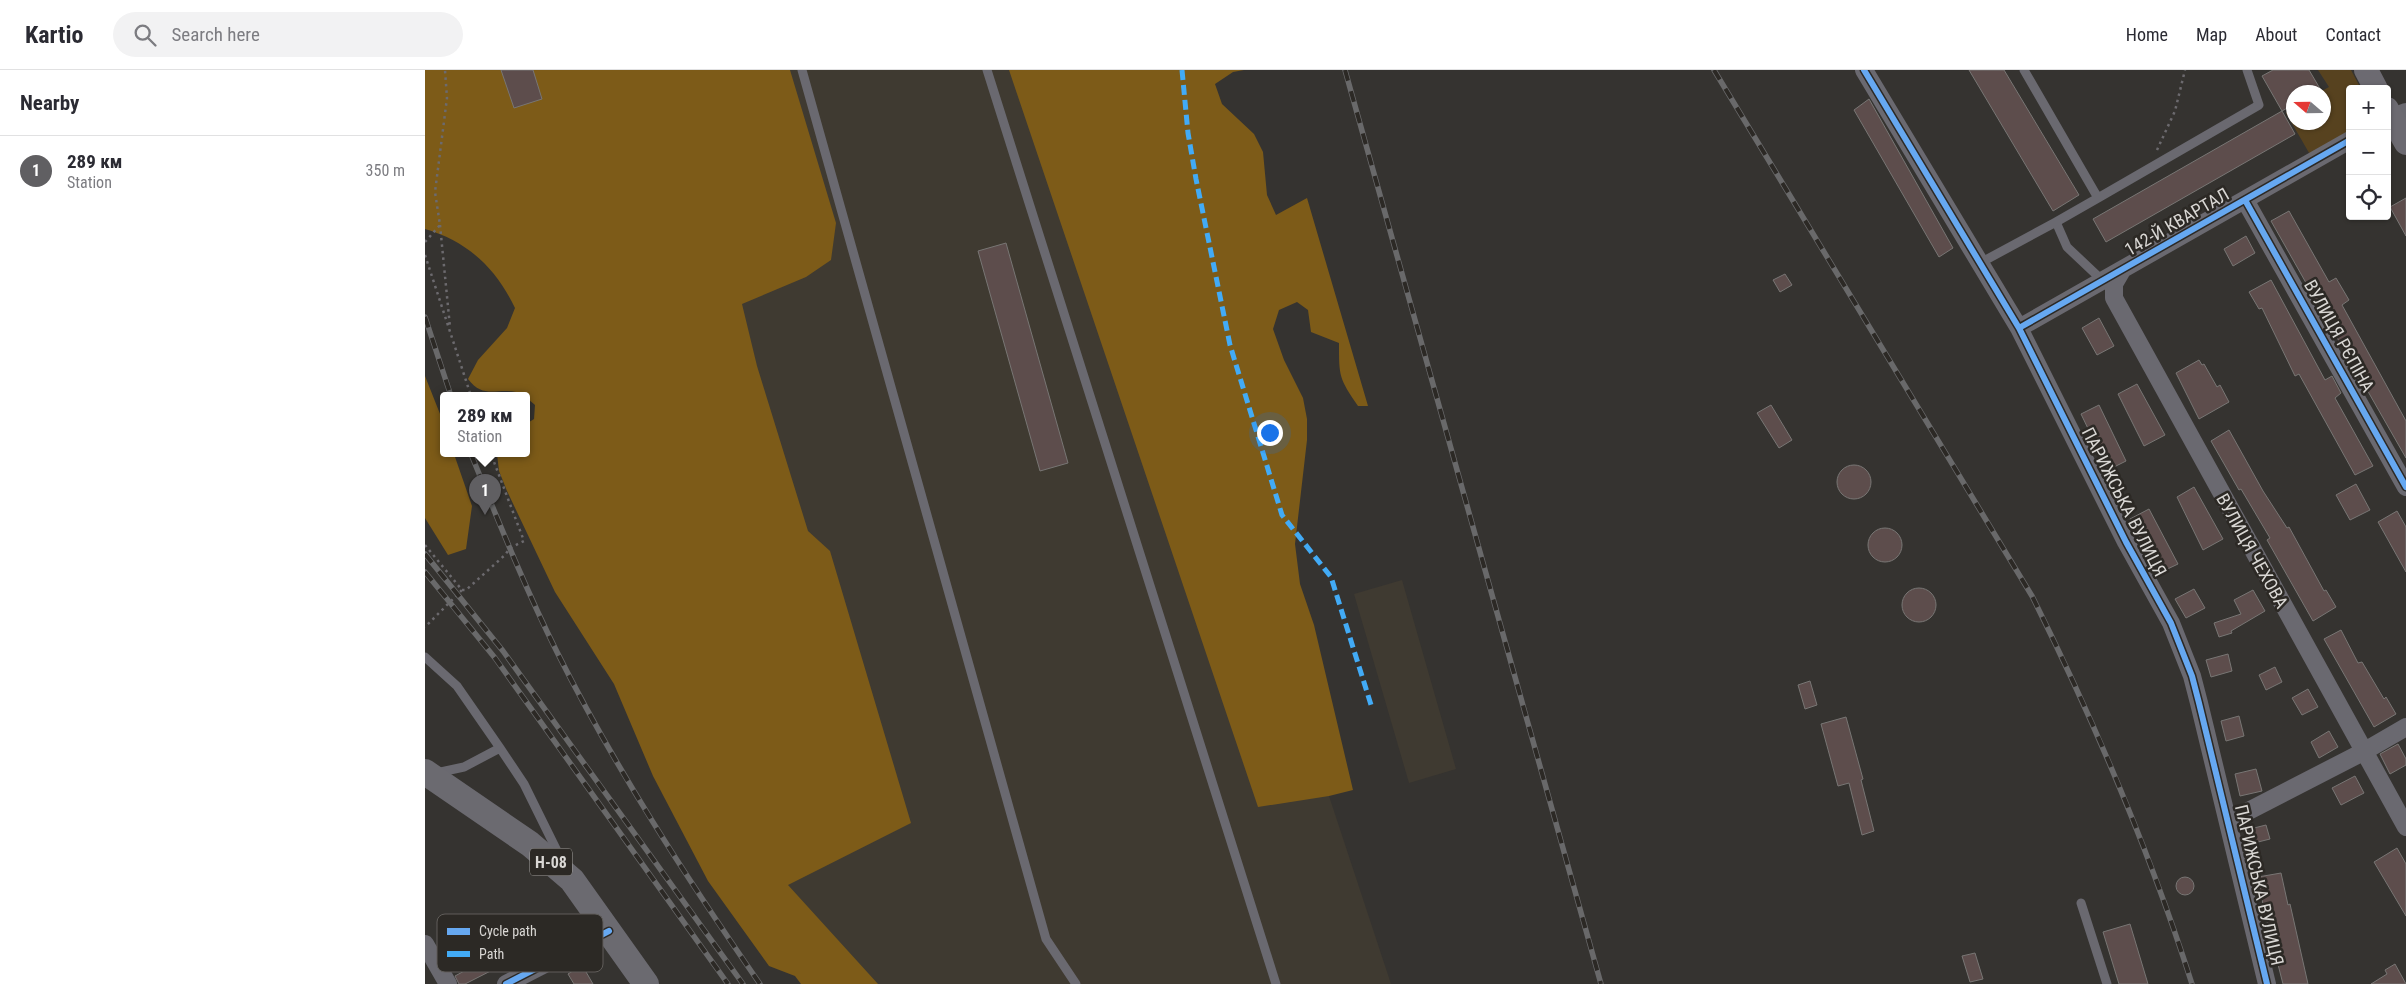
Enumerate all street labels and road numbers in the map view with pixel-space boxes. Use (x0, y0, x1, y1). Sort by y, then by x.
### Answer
street label: 142-Й КВАРТАЛ (2121, 183, 2233, 260)
street label: ВУЛИЦЯ РЄПІНА (2300, 276, 2379, 396)
street label: ПАРИЖСЬКА ВУЛИЦЯ (2078, 424, 2171, 580)
street label: ВУЛИЦЯ ЧЕХОВА (2212, 490, 2293, 612)
street label: ПАРИЖСЬКА ВУЛИЦЯ (2231, 802, 2288, 967)
road number: Н-08 (530, 849, 572, 876)

